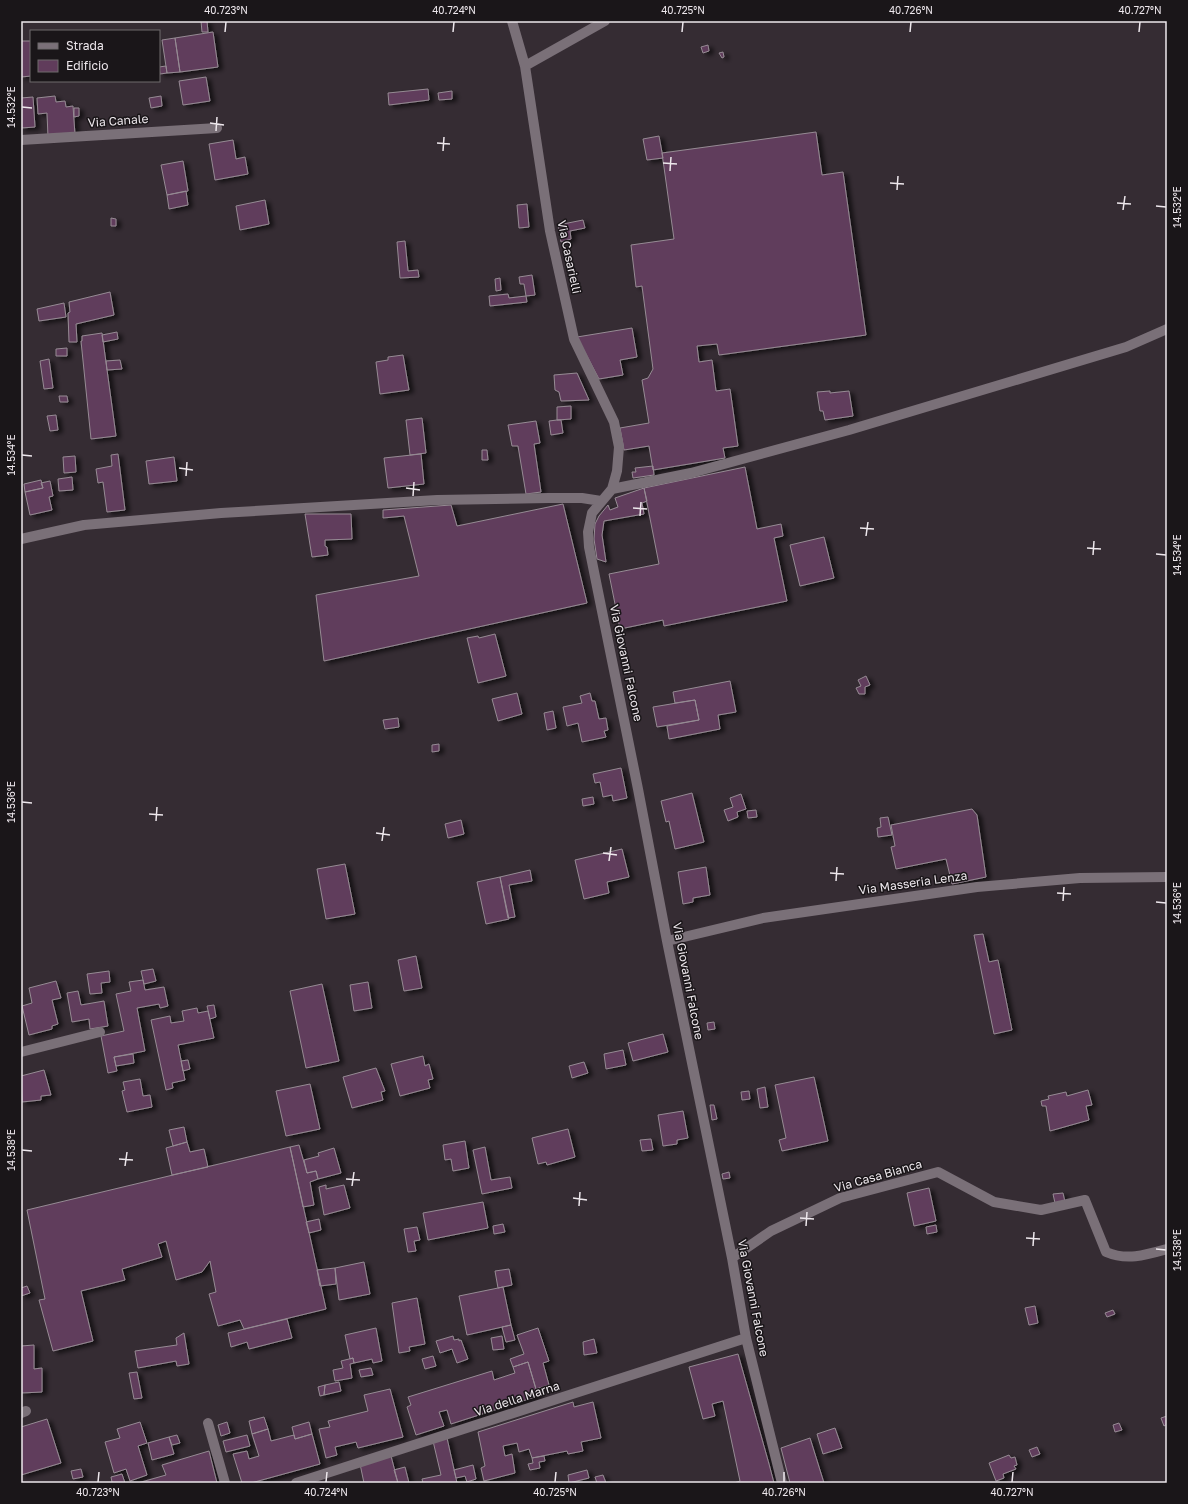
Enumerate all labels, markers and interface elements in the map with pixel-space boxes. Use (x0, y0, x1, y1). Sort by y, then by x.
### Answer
text: 40.723°N (204, 4, 248, 16)
text: 40.724°N (432, 4, 476, 16)
text: 40.725°N (661, 4, 705, 16)
text: 40.726°N (889, 4, 933, 16)
text: 40.727°N (1118, 4, 1162, 16)
legend (30, 30, 160, 82)
text: Strada (66, 38, 104, 53)
text: Edificio (66, 58, 108, 73)
text: 14.532°E (5, 86, 17, 128)
street label: Via Canale (87, 111, 149, 130)
text: 14.532°E (1171, 186, 1183, 228)
street label: Via Casarielli (554, 219, 585, 295)
text: 14.534°E (5, 434, 17, 476)
text: 14.534°E (1171, 534, 1183, 576)
street label: Via Giovanni Falcone (607, 603, 646, 723)
text: 14.536°E (5, 781, 17, 823)
street label: Via Masseria Lenza (858, 867, 968, 898)
text: 14.536°E (1171, 882, 1183, 924)
street label: Via Giovanni Falcone (670, 921, 707, 1041)
text: 14.538°E (5, 1129, 17, 1171)
street label: Via Casa Bianca (832, 1156, 924, 1195)
text: 14.538°E (1171, 1229, 1183, 1271)
street label: Via Giovanni Falcone (735, 1238, 772, 1358)
street label: Via della Marna (472, 1378, 561, 1419)
text: 40.723°N (76, 1486, 120, 1498)
text: 40.724°N (304, 1486, 348, 1498)
text: 40.725°N (533, 1486, 577, 1498)
text: 40.726°N (762, 1486, 806, 1498)
text: 40.727°N (990, 1486, 1034, 1498)

